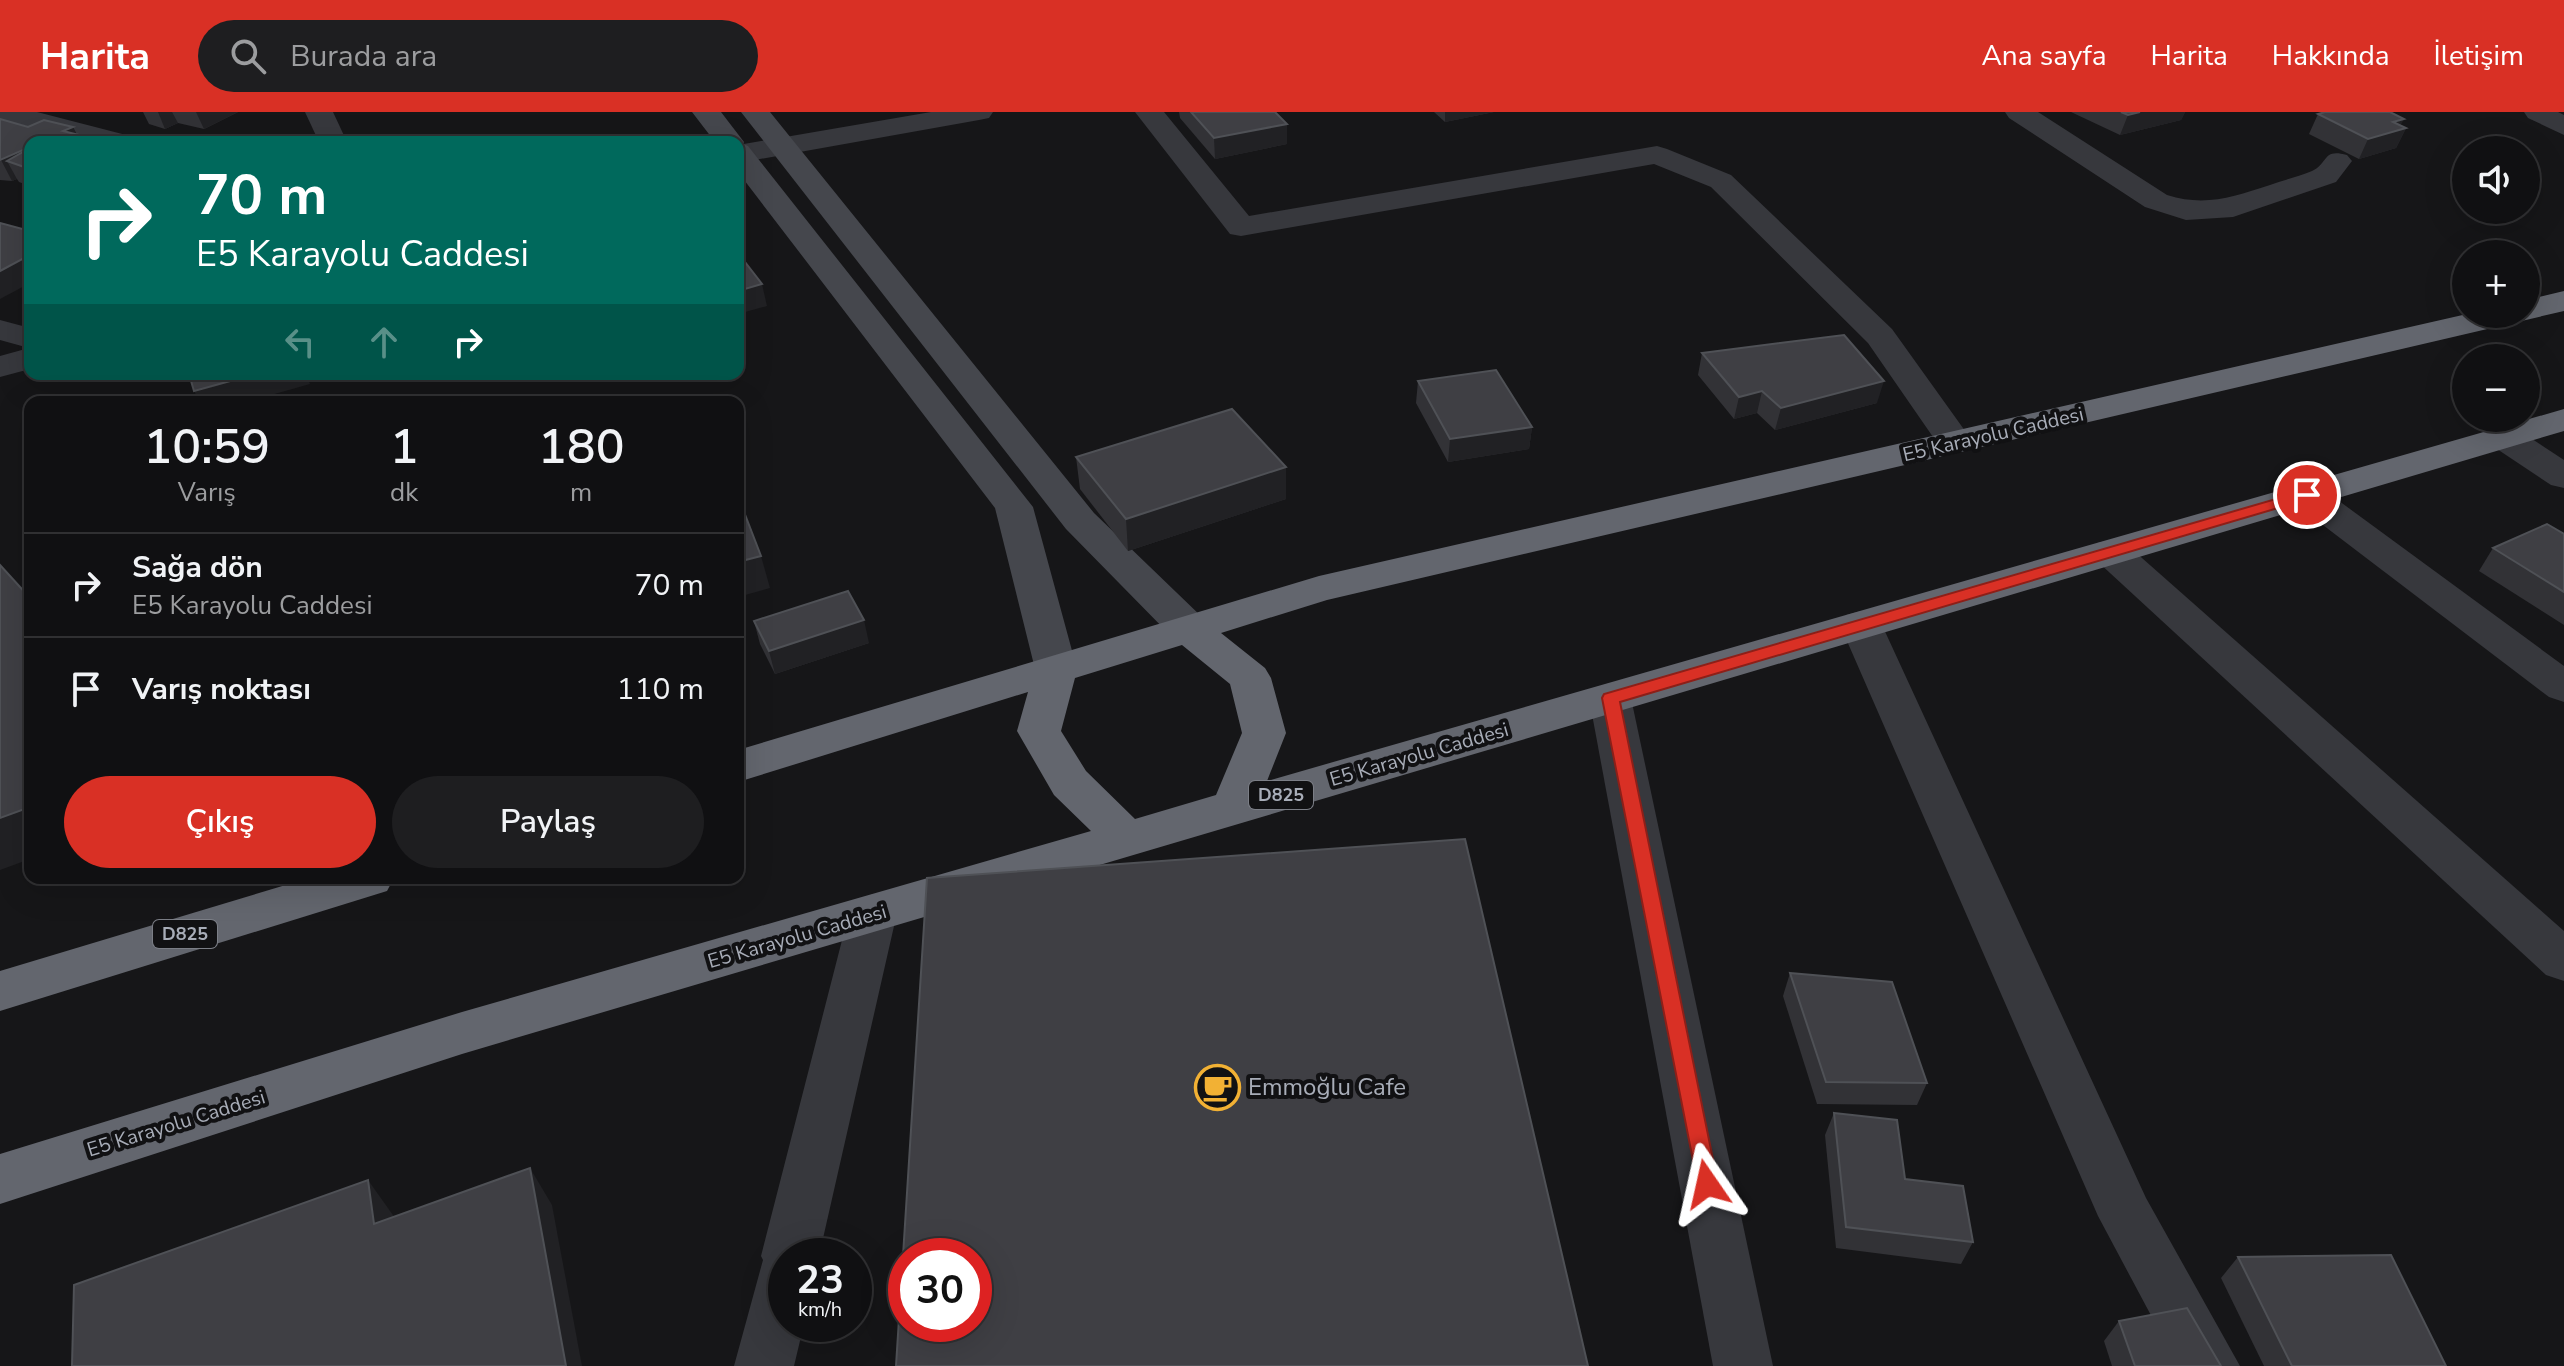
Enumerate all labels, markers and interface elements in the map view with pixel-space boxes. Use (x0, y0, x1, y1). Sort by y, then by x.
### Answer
search box (198, 20, 758, 92)
text: Harita (40, 31, 150, 82)
icon: search (226, 34, 270, 78)
text: Burada ara (290, 36, 437, 77)
text: Ana sayfa (1981, 37, 2107, 75)
text: Harita (2151, 37, 2228, 75)
text: Hakkında (2272, 37, 2390, 75)
text: İletişim (2434, 37, 2524, 75)
map controls (2452, 136, 2540, 432)
button: sound (2452, 136, 2540, 224)
text: 70 m (196, 157, 327, 234)
icon: right (64, 168, 168, 272)
text: E5 Karayolu Caddesi (196, 230, 529, 279)
button: + (2452, 240, 2540, 328)
icon: left (278, 320, 322, 364)
icon: ahead (362, 320, 406, 364)
icon: right (446, 320, 490, 364)
button: − (2452, 344, 2540, 432)
street label: E5 Karayolu Caddesi (1900, 401, 2086, 468)
text: 10:59 (144, 414, 270, 480)
text: 1 (390, 414, 418, 480)
text: 180 (538, 414, 624, 480)
pin (2273, 461, 2341, 529)
icon: arrive (2285, 473, 2329, 517)
text: Varış (178, 475, 236, 510)
text: dk (390, 475, 418, 510)
text: m (570, 475, 592, 510)
text: Sağa dön (132, 547, 263, 588)
icon: right (64, 563, 108, 607)
text: 70 m (635, 565, 704, 606)
text: E5 Karayolu Caddesi (132, 588, 372, 623)
icon: arrive (64, 667, 108, 711)
text: Varış noktası (132, 669, 311, 710)
text: 110 m (617, 669, 704, 710)
street label: E5 Karayolu Caddesi (1327, 716, 1512, 793)
button: Çıkış (64, 776, 376, 868)
button: Paylaş (392, 776, 704, 868)
road number: D825 (1249, 781, 1313, 809)
street label: E5 Karayolu Caddesi (705, 898, 890, 975)
road number: D825 (153, 920, 217, 948)
cafe icon: Emmoğlu Cafe (1193, 1063, 1241, 1111)
place label: Emmoğlu Cafe (1248, 1071, 1406, 1103)
street label: E5 Karayolu Caddesi (84, 1084, 269, 1163)
position arrow (1665, 1142, 1749, 1226)
speed limit sign: 30 (888, 1238, 992, 1342)
text: 23 (796, 1253, 844, 1307)
text: km/h (798, 1296, 842, 1323)

